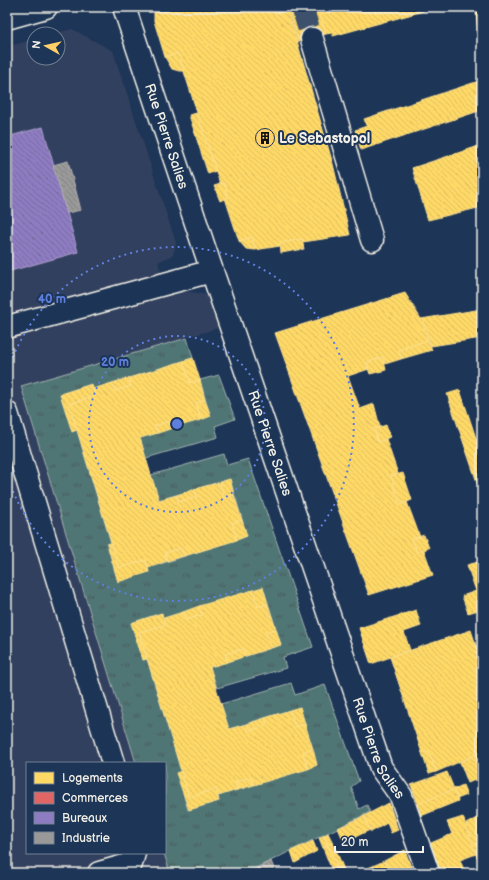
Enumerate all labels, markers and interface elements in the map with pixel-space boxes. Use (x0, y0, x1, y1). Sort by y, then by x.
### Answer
north arrow (26, 26, 66, 66)
text: N (30, 40, 44, 50)
street label: Rue Pierre Salies (142, 81, 192, 191)
building icon: Le Sebastopol (254, 127, 276, 149)
place label: Le Sebastopol (279, 130, 370, 147)
text: 40 m (38, 292, 66, 307)
text: 20 m (101, 355, 129, 370)
street label: Rue Pierre Salies (245, 388, 296, 498)
centre of rings (170, 417, 184, 431)
street label: Rue Pierre Salies (349, 695, 409, 802)
legend (26, 762, 166, 854)
text: Logements (62, 771, 123, 786)
text: Commerces (62, 791, 128, 806)
text: Bureaux (62, 811, 108, 826)
scale bar (335, 828, 423, 854)
text: Industrie (62, 831, 110, 846)
text: 20 m (341, 835, 368, 850)

